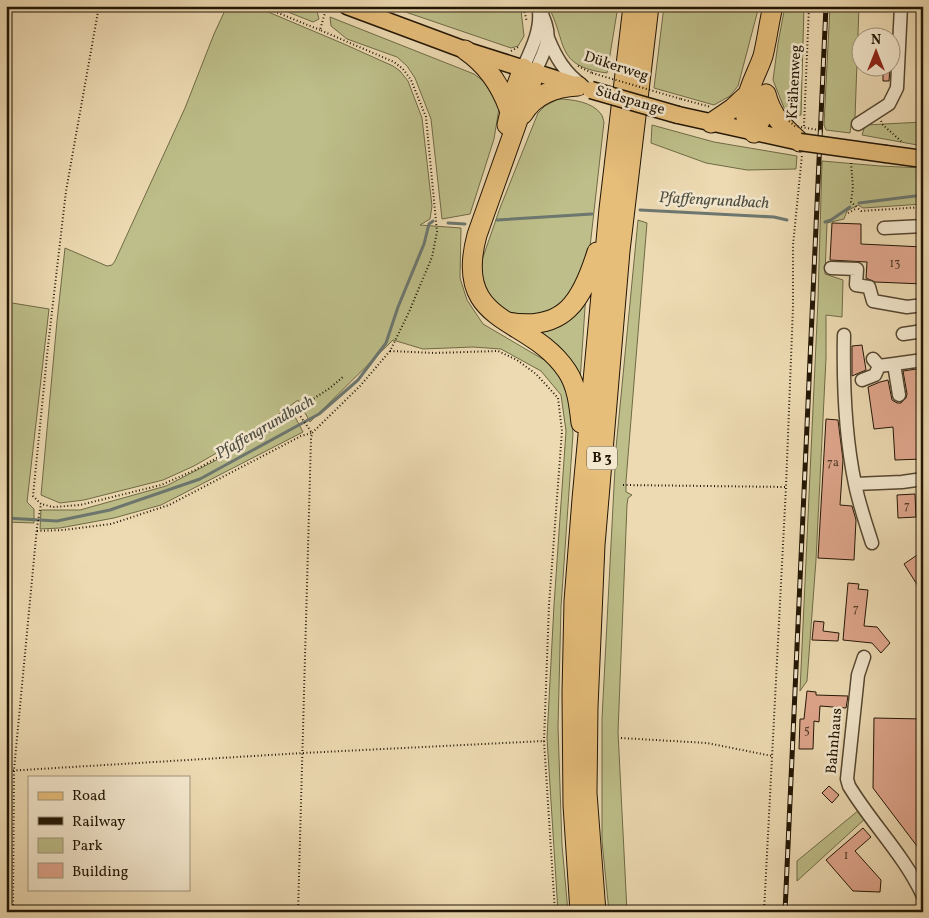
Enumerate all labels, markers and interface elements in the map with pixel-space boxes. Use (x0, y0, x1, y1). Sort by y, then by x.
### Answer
north arrow (852, 28, 902, 78)
text: N (871, 31, 881, 50)
street label: Krähenweg (783, 44, 807, 120)
street label: Dükerweg (581, 47, 651, 87)
street label: Südspange (593, 81, 667, 121)
water label: Pfaffengrundbach (658, 187, 770, 215)
house number: 13 (890, 256, 900, 272)
water label: Pfaffengrundbach (212, 391, 318, 465)
road number: B 3 (587, 446, 617, 469)
house number: 7a (827, 455, 839, 471)
house number: 7 (904, 498, 910, 514)
house number: 7 (853, 601, 859, 617)
street label: Bahnhaus (822, 707, 848, 775)
house number: 5 (804, 723, 810, 739)
legend (28, 776, 190, 890)
text: Road (72, 786, 106, 807)
text: Railway (72, 812, 125, 833)
text: Park (72, 836, 103, 857)
house number: 1 (844, 848, 848, 864)
text: Building (72, 862, 129, 883)

